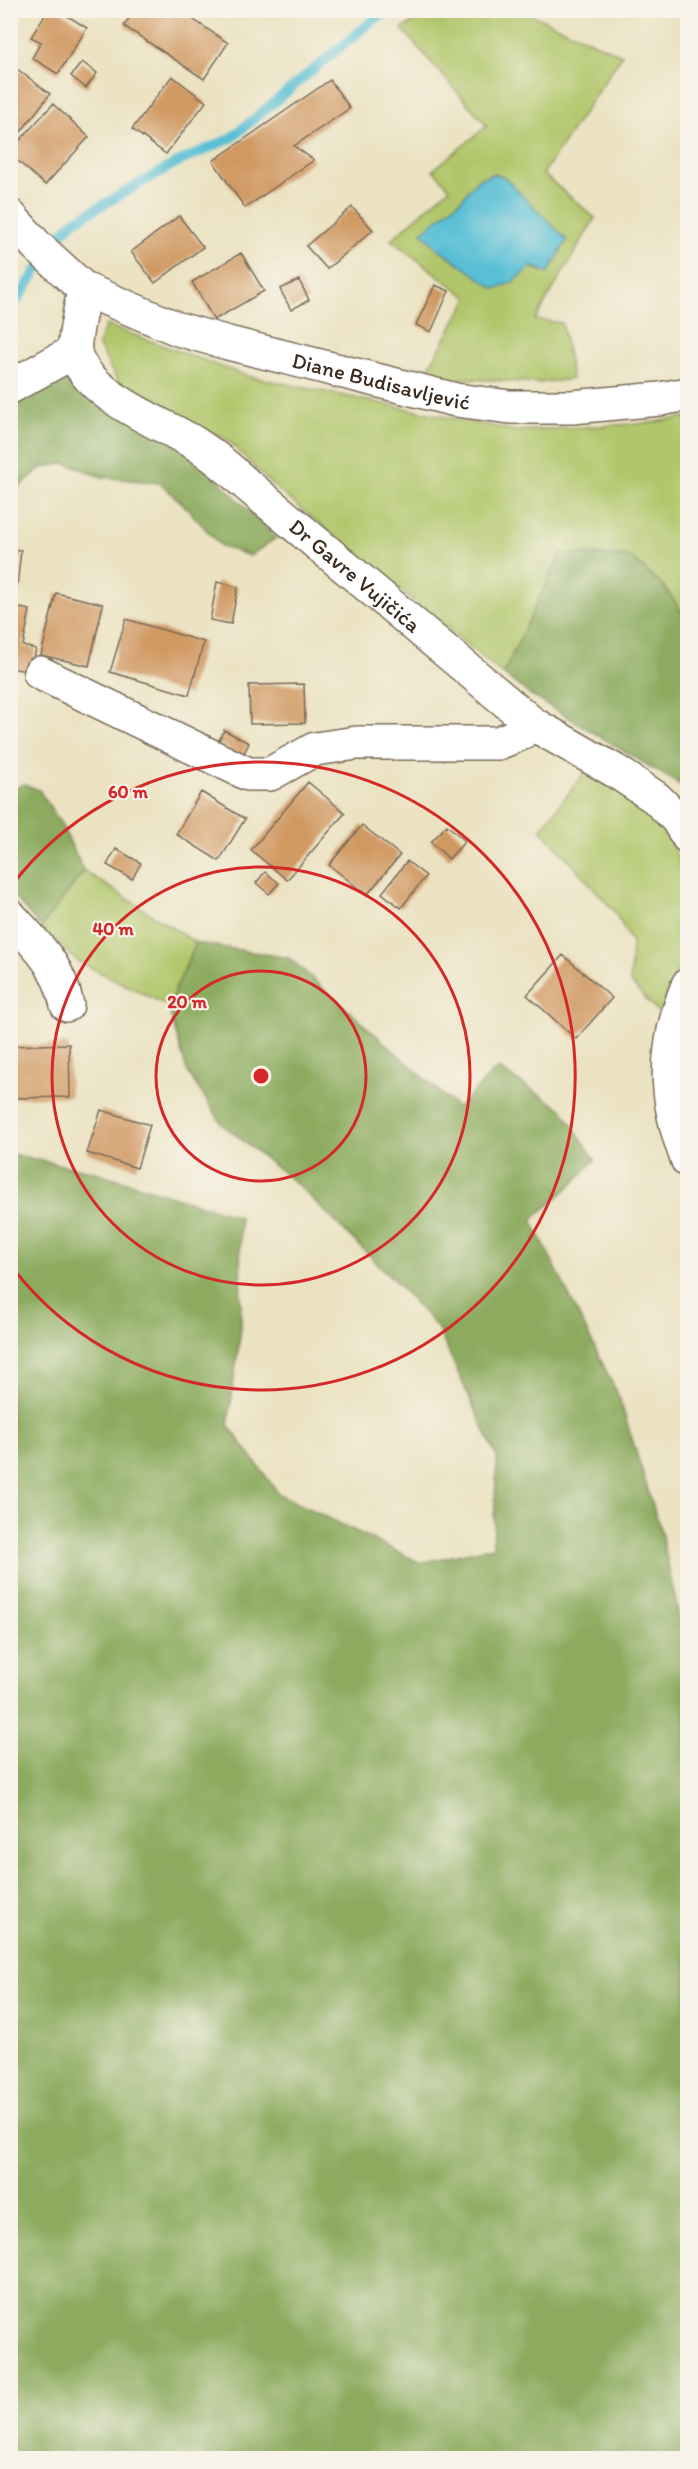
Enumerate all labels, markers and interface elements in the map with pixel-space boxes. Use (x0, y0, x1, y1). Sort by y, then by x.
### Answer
street label: Diane Budisavljević (289, 346, 472, 415)
street label: Dr Gavre Vujičića (284, 513, 427, 638)
text: 60 m (108, 781, 149, 803)
text: 40 m (92, 918, 134, 940)
text: 20 m (167, 991, 208, 1013)
centre of rings (251, 1066, 271, 1086)

